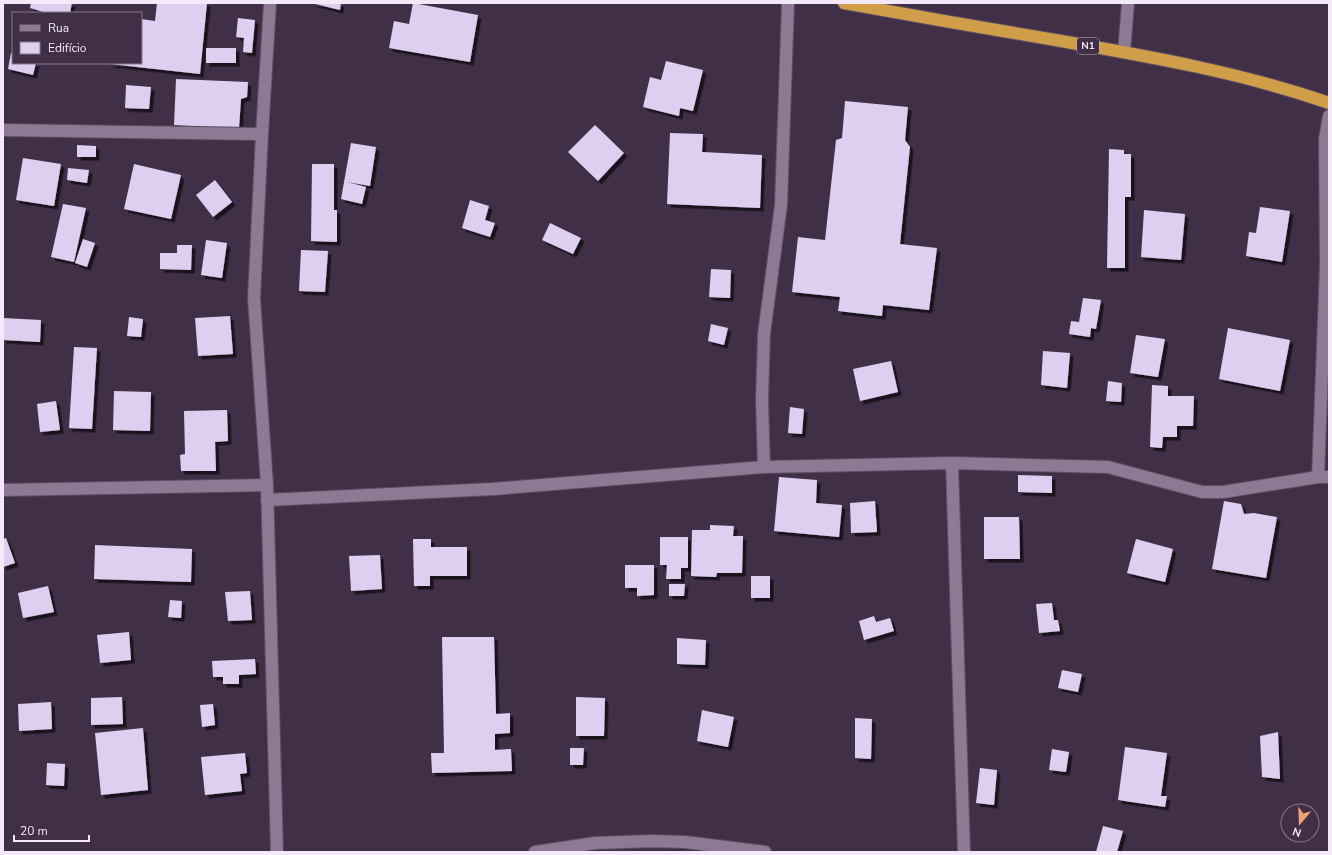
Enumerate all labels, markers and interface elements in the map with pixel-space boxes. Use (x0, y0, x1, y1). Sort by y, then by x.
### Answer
legend (12, 12, 142, 64)
text: Rua (48, 20, 69, 36)
road number: N1 (1077, 38, 1099, 54)
text: Edifício (48, 40, 87, 56)
north arrow (1280, 803, 1320, 843)
scale bar (14, 817, 89, 843)
text: 20 m (20, 823, 48, 839)
text: N (1291, 824, 1303, 840)

